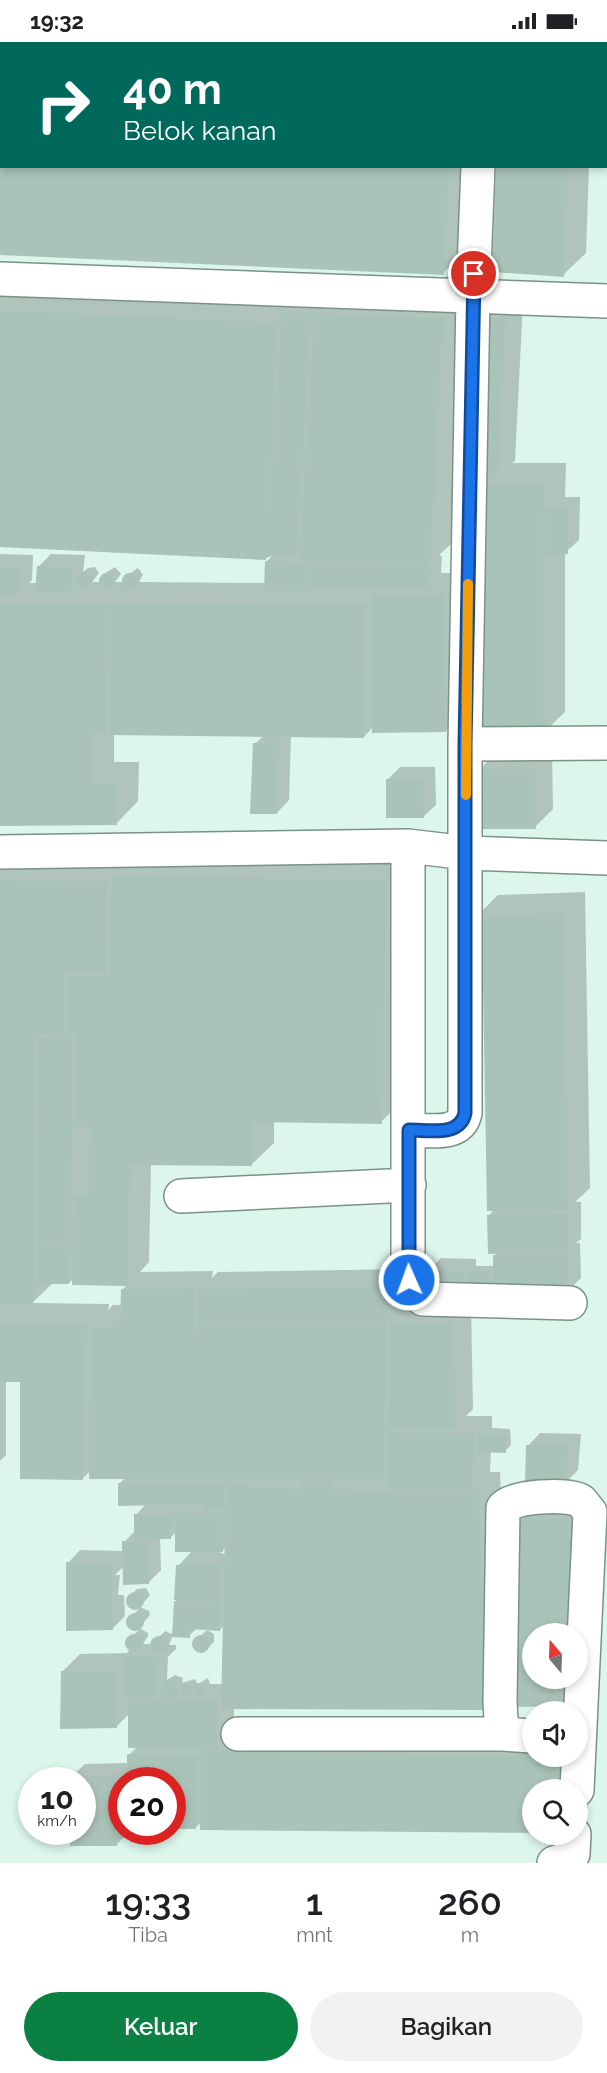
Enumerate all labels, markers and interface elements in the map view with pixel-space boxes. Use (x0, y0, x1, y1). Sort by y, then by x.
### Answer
text: 19:32 (30, 8, 84, 34)
text: 40 m (123, 65, 222, 114)
icon: right (24, 66, 102, 144)
text: Belok kanan (123, 115, 277, 146)
pin (448, 248, 499, 299)
icon: arrive (457, 257, 490, 290)
position arrow (377, 1248, 441, 1312)
north arrow (522, 1623, 588, 1689)
map controls (522, 1623, 588, 1845)
button: sound (522, 1701, 588, 1767)
speed limit sign: 20 (108, 1767, 186, 1845)
button: search (522, 1779, 588, 1845)
text: 10 (40, 1781, 74, 1816)
text: km/h (37, 1812, 77, 1830)
text: 19:33 (105, 1881, 191, 1923)
text: 1 (306, 1881, 323, 1923)
text: 260 (438, 1881, 502, 1923)
text: Tiba (128, 1923, 168, 1947)
text: mnt (296, 1923, 333, 1947)
text: m (461, 1923, 479, 1947)
button: Keluar (24, 1992, 298, 2061)
button: Bagikan (310, 1992, 583, 2061)

